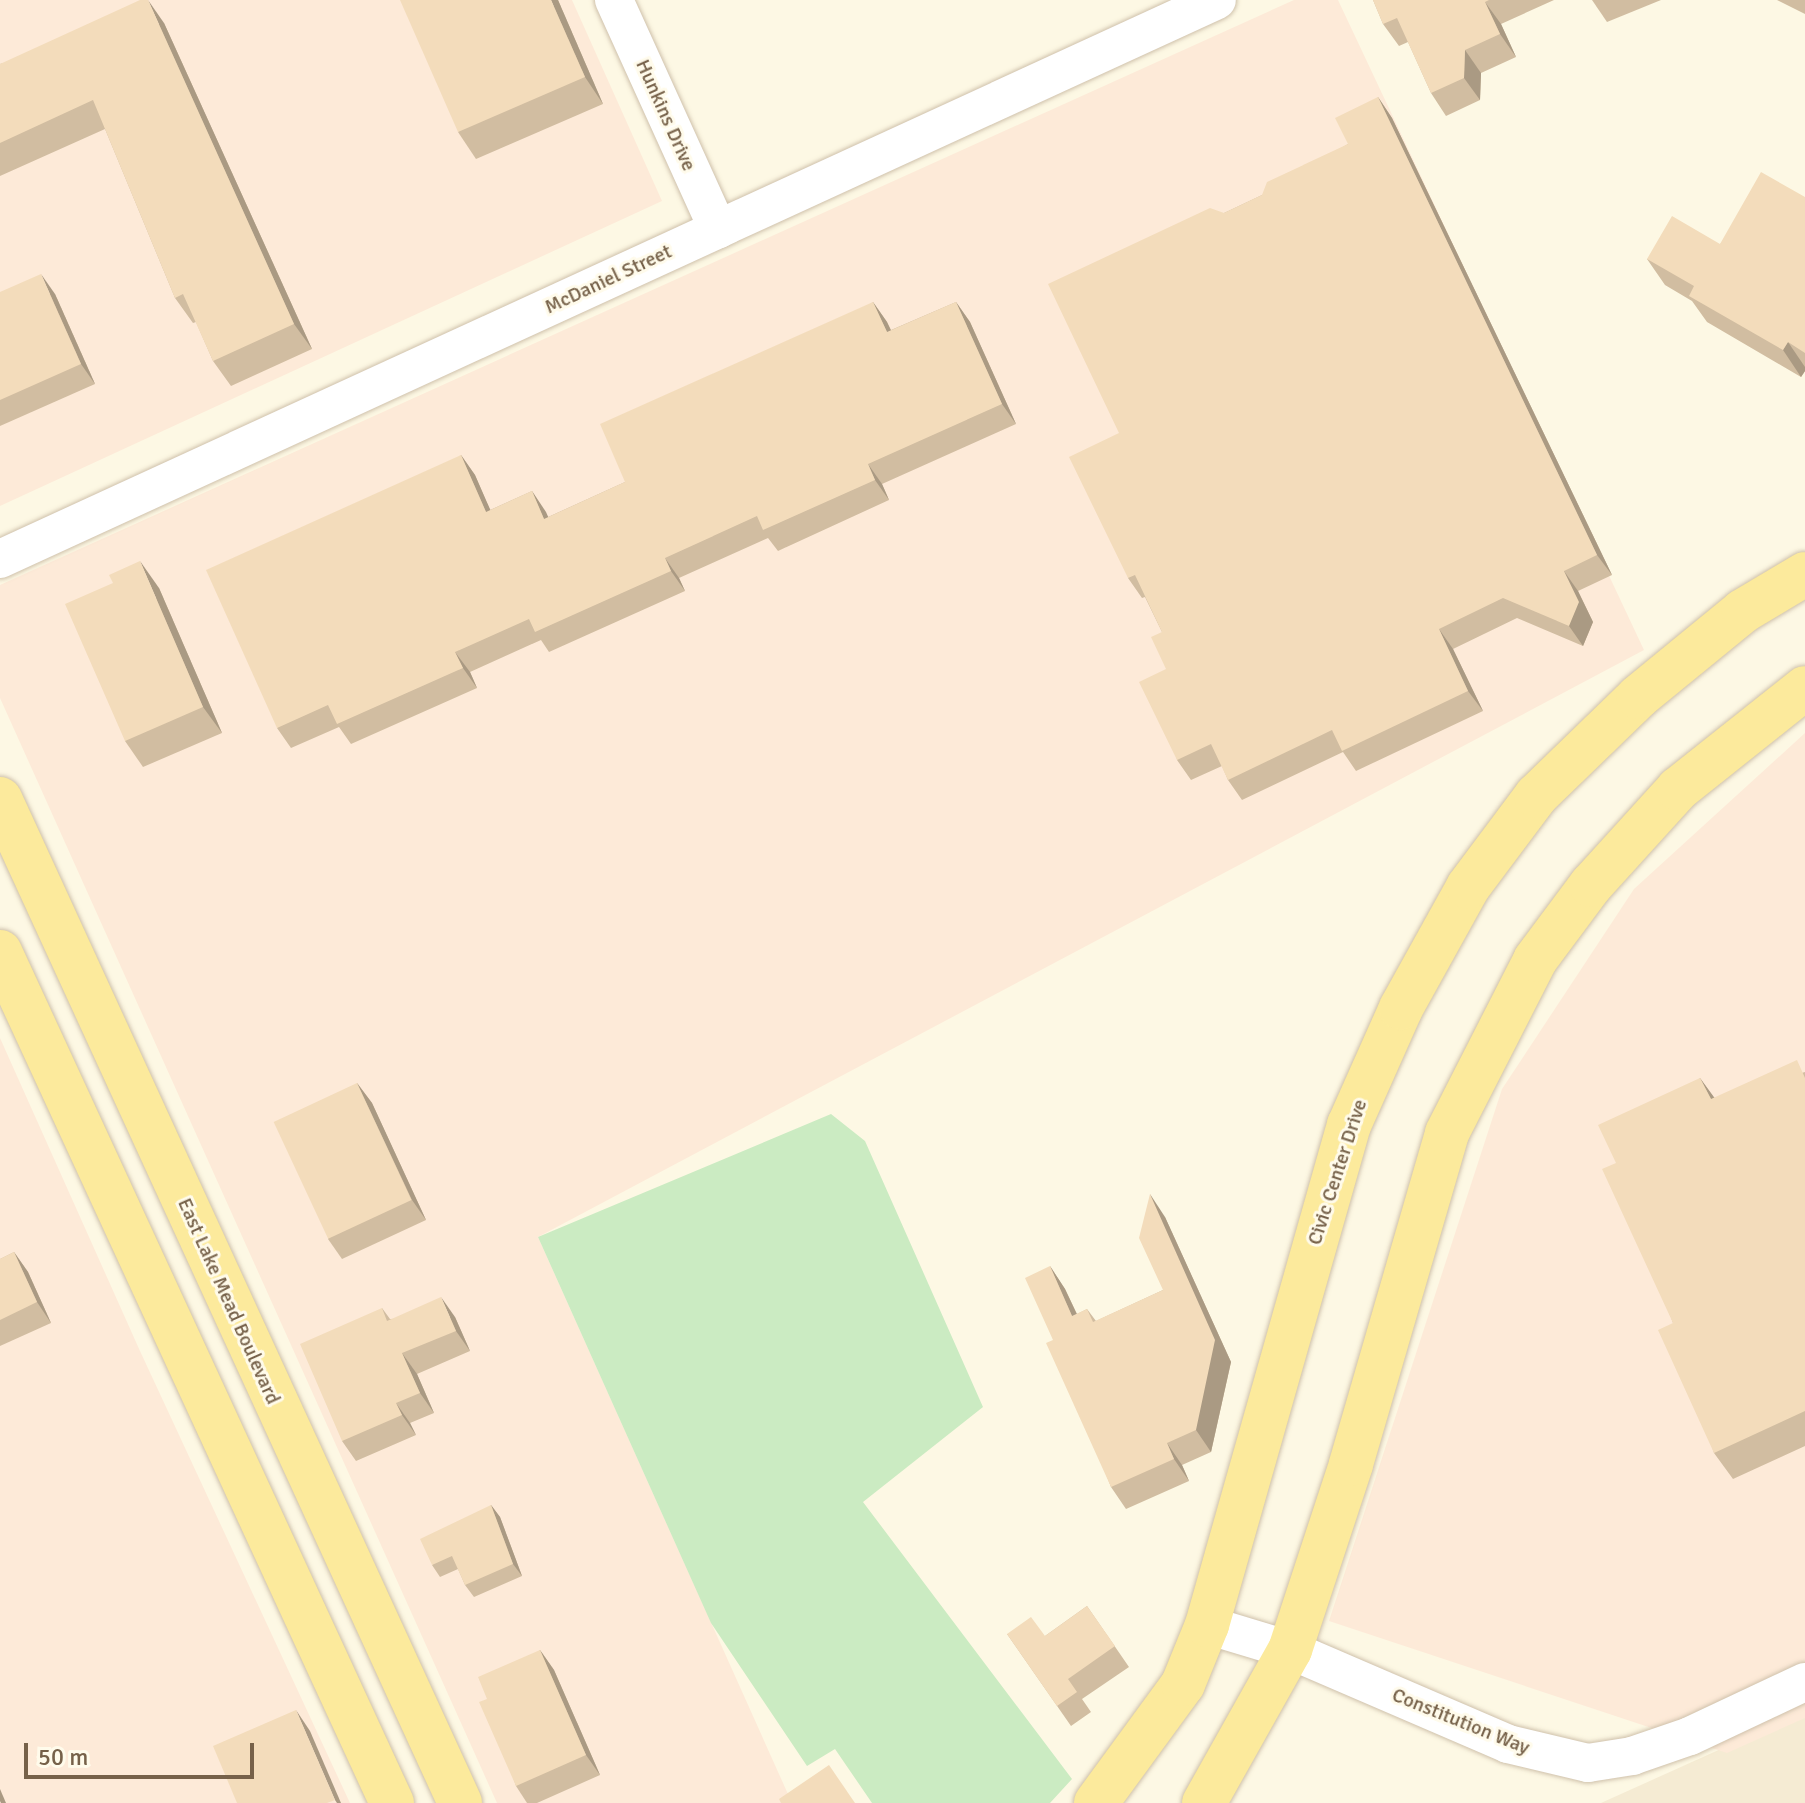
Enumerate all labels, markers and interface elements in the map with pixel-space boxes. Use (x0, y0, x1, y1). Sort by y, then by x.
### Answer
street label: Hunkins Drive (631, 56, 701, 174)
street label: McDaniel Street (541, 239, 675, 319)
street label: Civic Center Drive (1302, 1096, 1372, 1248)
street label: East Lake Mead Boulevard (173, 1194, 285, 1408)
street label: Constitution Way (1389, 1682, 1533, 1760)
scale bar (28, 1727, 258, 1777)
text: 50 m (38, 1742, 88, 1772)

